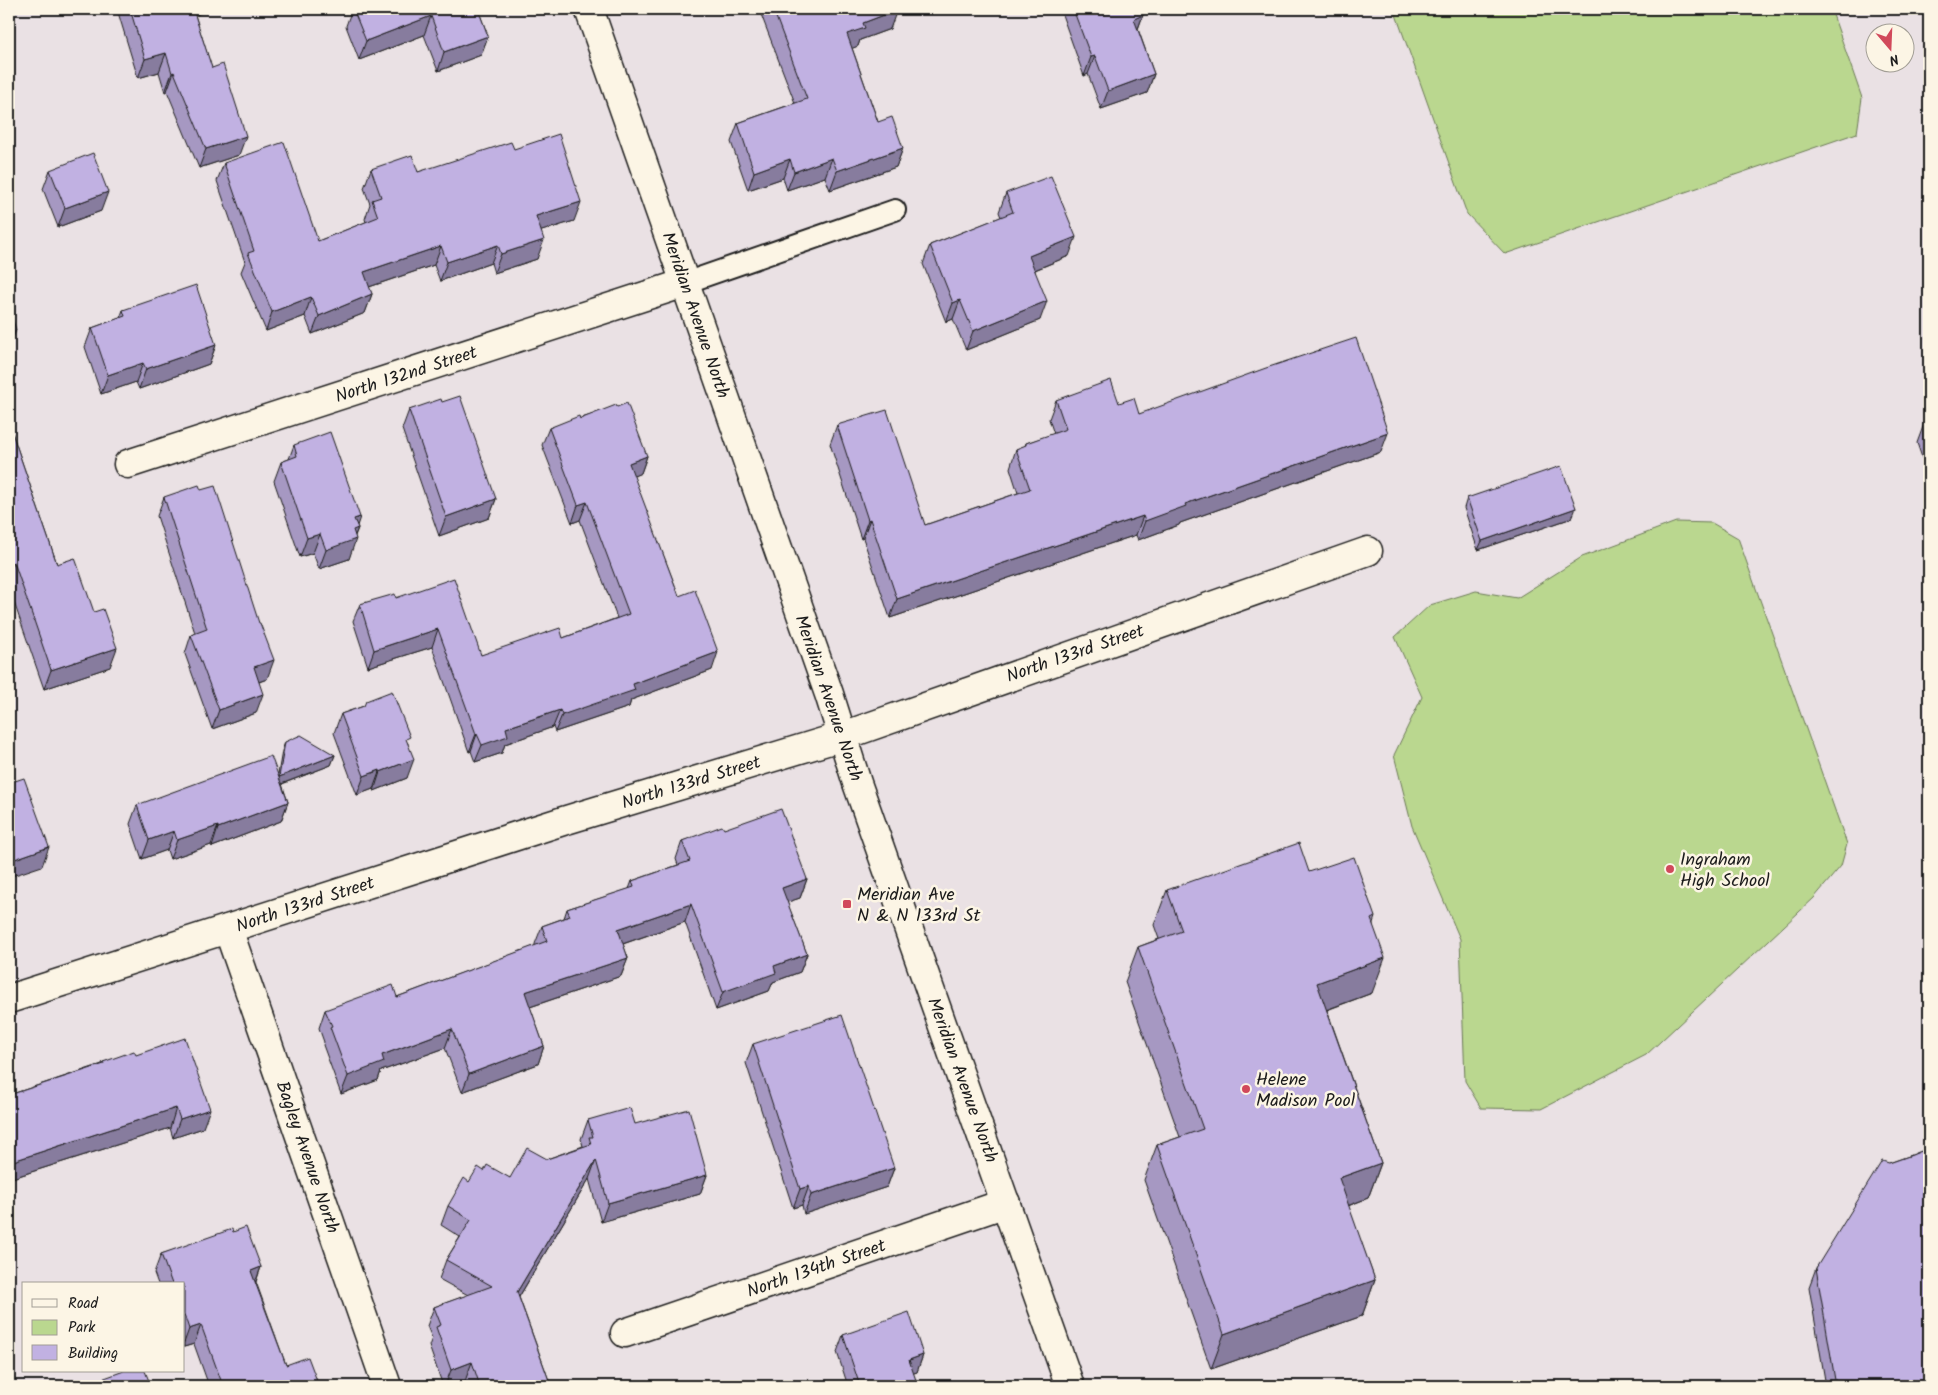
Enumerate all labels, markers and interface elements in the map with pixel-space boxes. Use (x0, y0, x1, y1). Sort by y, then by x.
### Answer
north arrow (1866, 22, 1916, 72)
text: N (1886, 48, 1902, 71)
street label: Meridian Avenue North (653, 228, 737, 403)
street label: North 132nd Street (332, 338, 482, 412)
street label: Meridian Avenue North (786, 611, 870, 786)
street label: North 133rd Street (1003, 617, 1149, 692)
street label: North 133rd Street (618, 748, 766, 818)
place label: Ingraham High School (1680, 846, 1770, 896)
marker: Ingraham High School (1664, 863, 1676, 875)
street label: North 133rd Street (232, 869, 379, 941)
place label: Meridian Ave N & N 133rd St (857, 881, 982, 931)
marker: Meridian Ave N & N 133rd St (841, 898, 853, 910)
street label: Meridian Avenue North (918, 994, 1005, 1167)
place label: Helene Madison Pool (1256, 1066, 1356, 1116)
street label: Bagley Avenue North (267, 1077, 346, 1238)
marker: Helene Madison Pool (1240, 1083, 1252, 1095)
street label: North 134th Street (743, 1232, 891, 1307)
legend (22, 1282, 185, 1372)
text: Road (68, 1292, 99, 1316)
text: Park (68, 1316, 96, 1340)
text: Building (68, 1342, 118, 1366)

